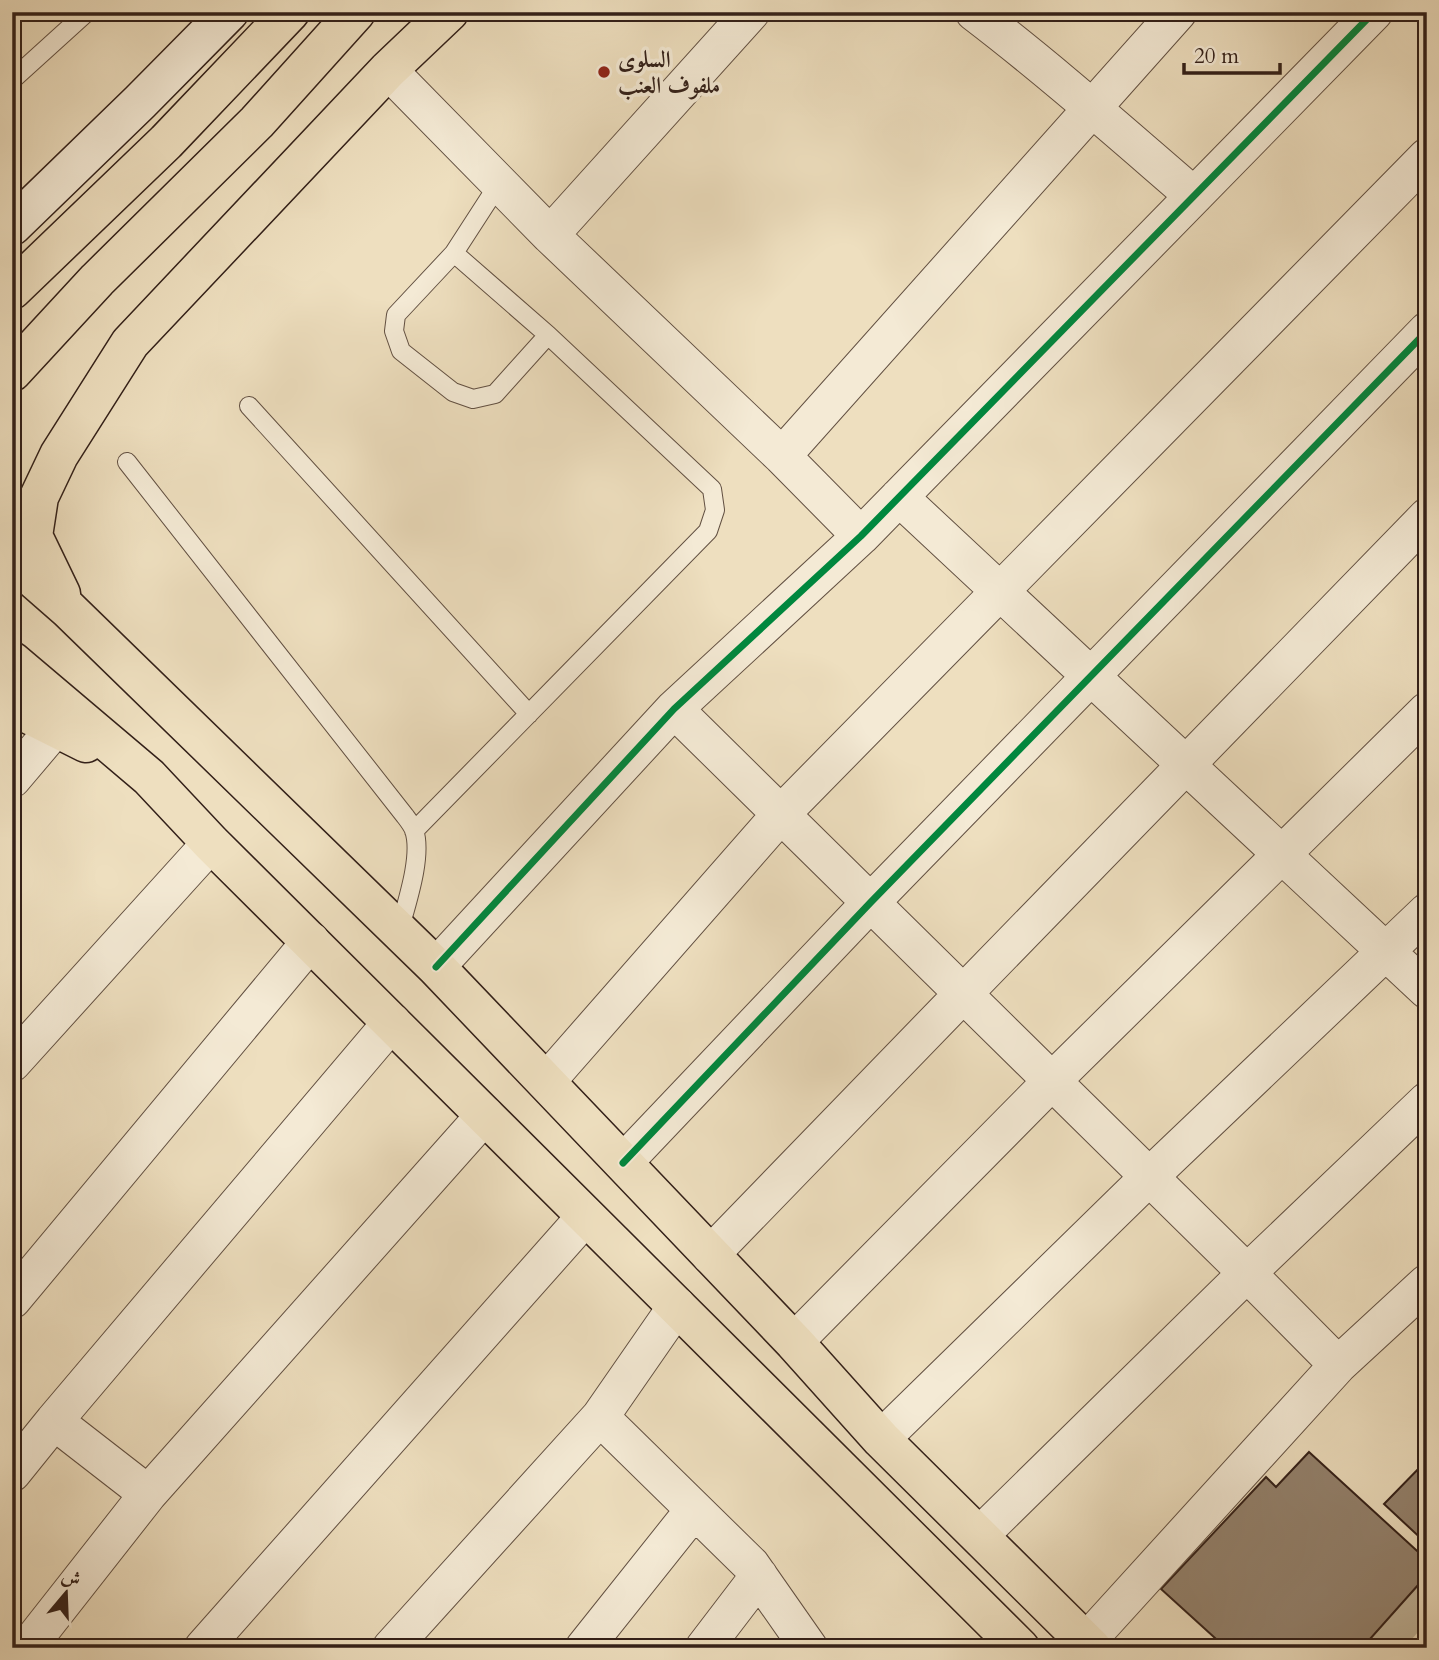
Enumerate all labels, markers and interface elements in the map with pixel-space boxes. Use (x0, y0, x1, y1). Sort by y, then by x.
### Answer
scale bar (1184, 32, 1280, 76)
text: 20 m (1194, 42, 1239, 71)
place label: السلوى ملفوف العنب (618, 44, 720, 101)
marker: السلوى ملفوف العنب (596, 64, 612, 80)
north arrow (32, 1558, 102, 1628)
text: ش (58, 1563, 84, 1593)

